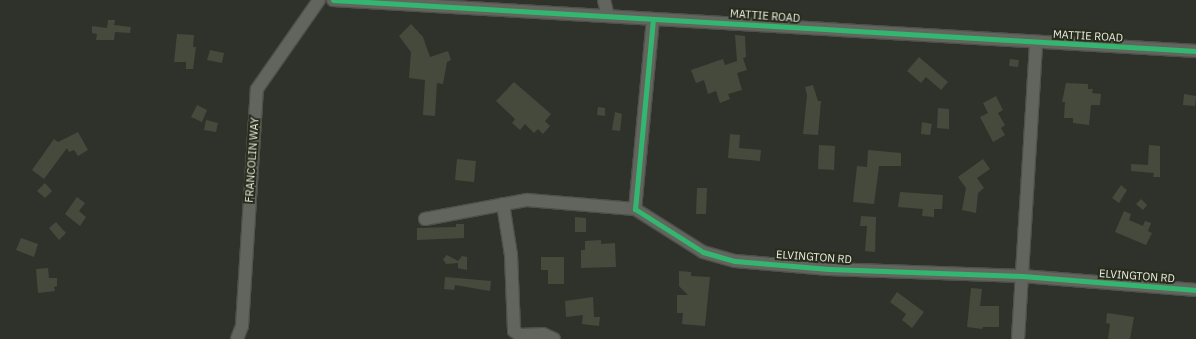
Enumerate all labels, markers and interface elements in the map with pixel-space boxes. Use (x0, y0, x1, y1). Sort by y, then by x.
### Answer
street label: MATTIE ROAD (729, 7, 801, 25)
street label: MATTIE ROAD (1052, 28, 1124, 44)
street label: FRANCOLIN WAY (242, 117, 262, 203)
street label: ELVINGTON RD (776, 248, 852, 266)
street label: ELVINGTON RD (1099, 267, 1175, 285)

